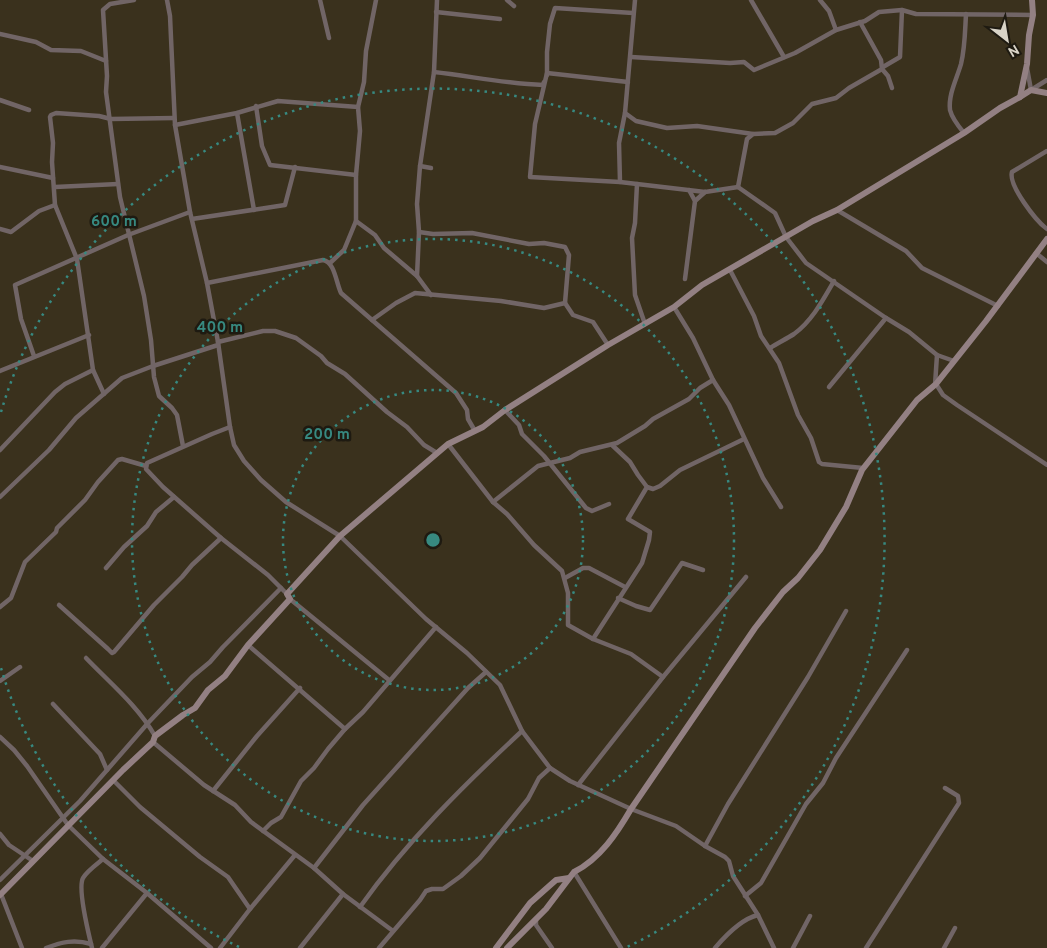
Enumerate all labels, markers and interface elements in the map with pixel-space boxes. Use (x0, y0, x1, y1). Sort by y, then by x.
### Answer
north arrow (982, 15, 1032, 65)
text: N (1004, 40, 1022, 60)
text: 600 m (91, 213, 137, 232)
text: 400 m (197, 319, 243, 338)
text: 200 m (304, 426, 350, 445)
centre of rings (424, 531, 442, 549)

